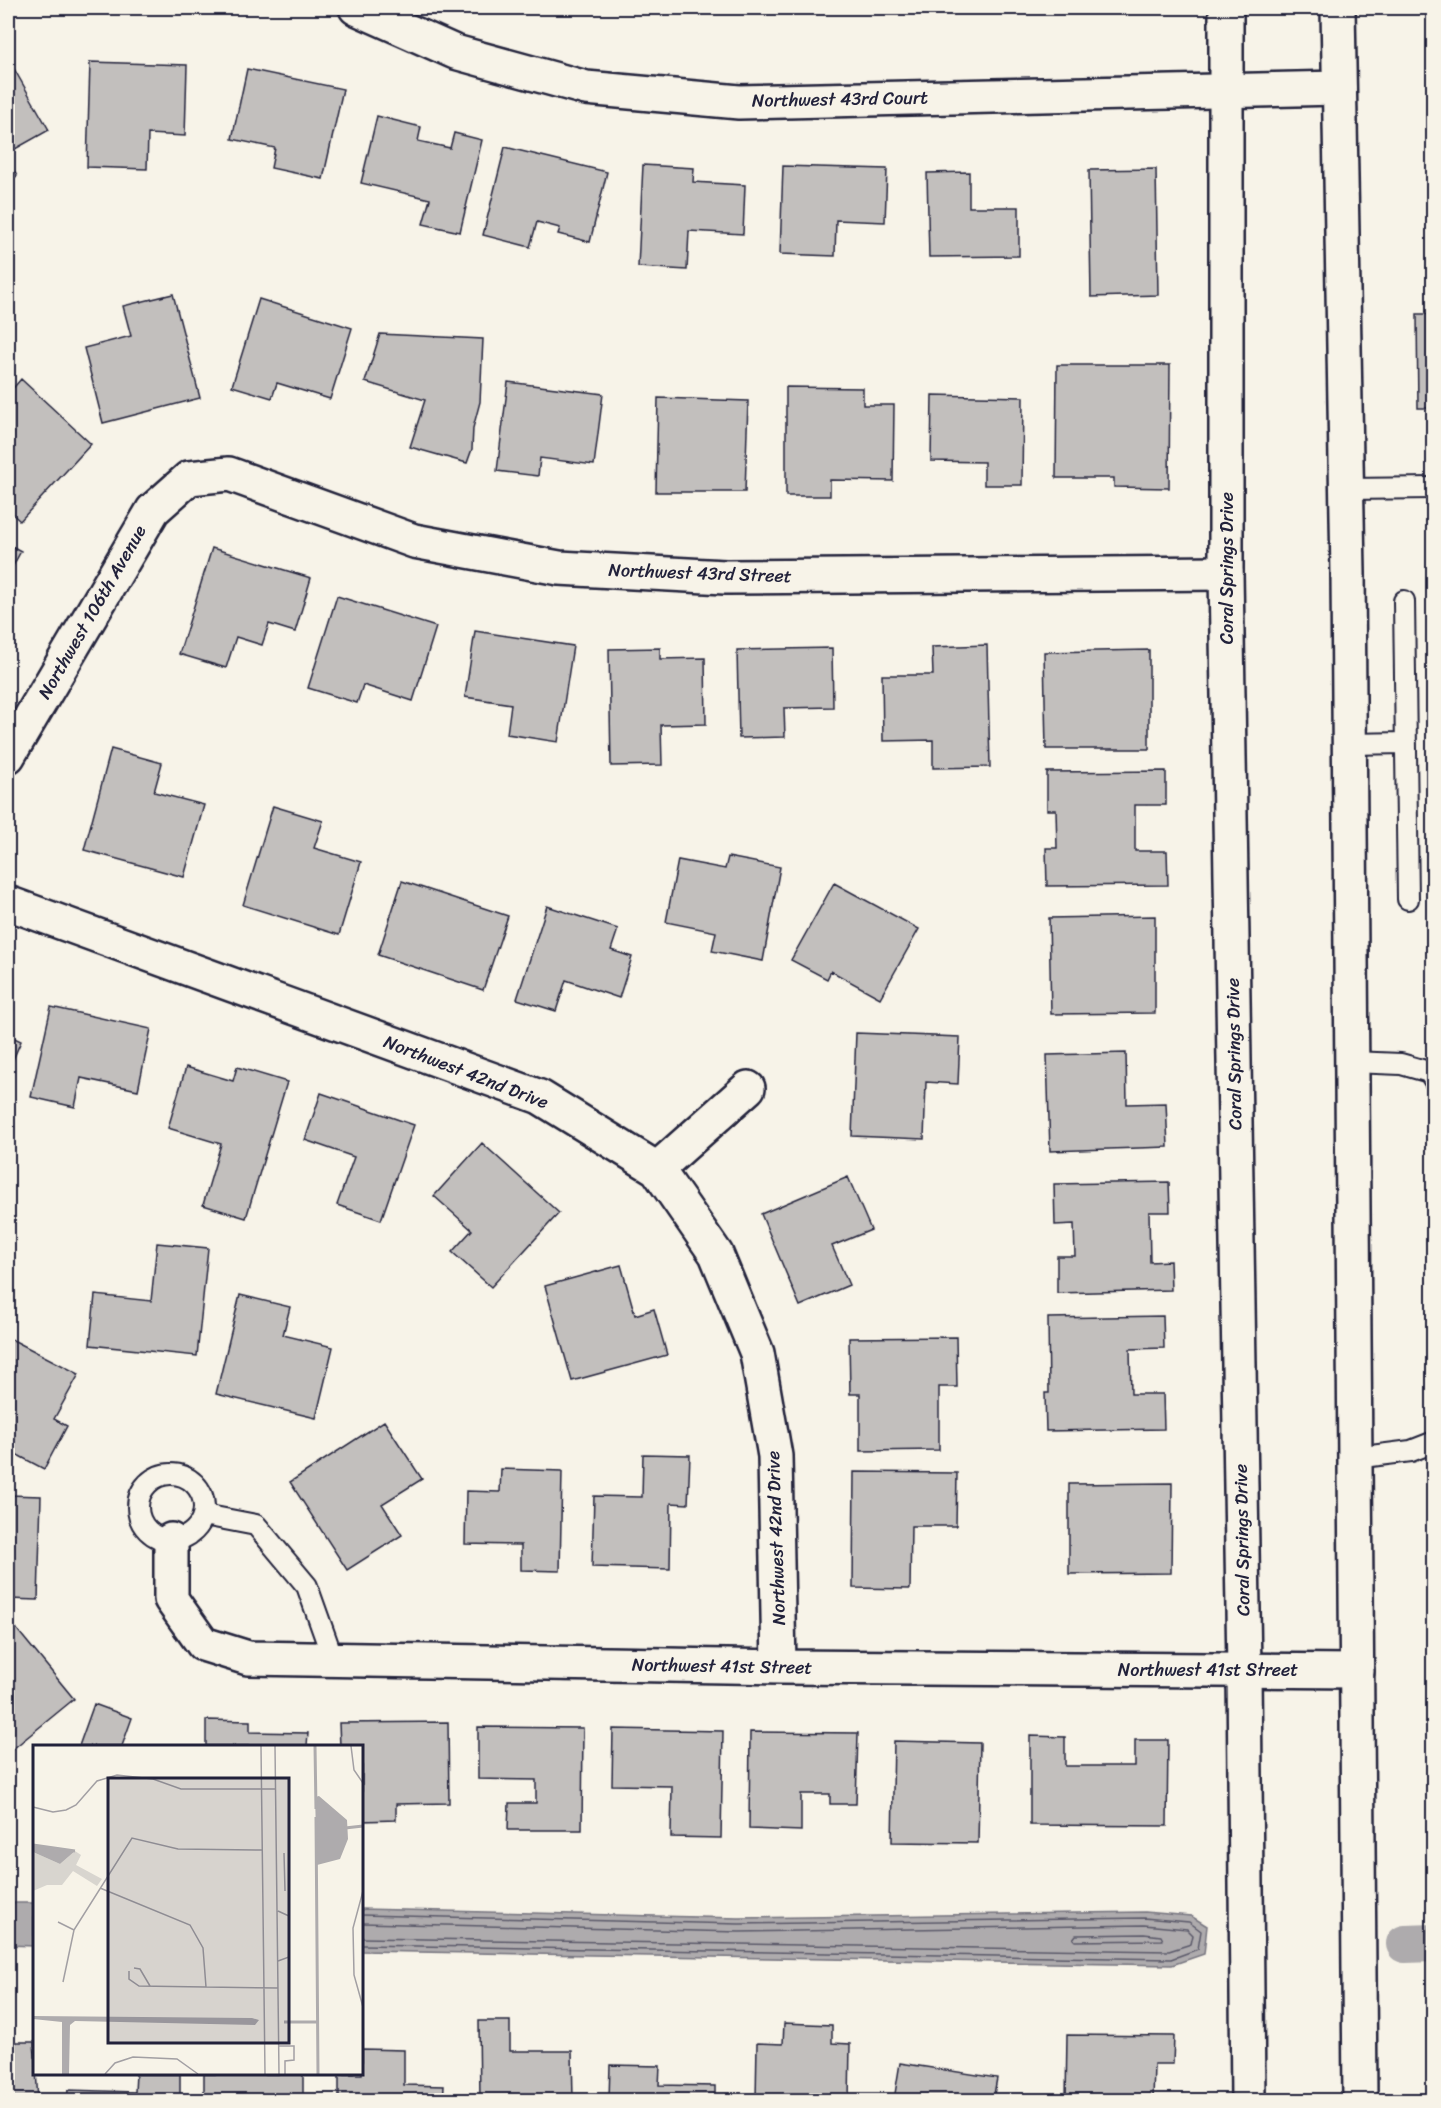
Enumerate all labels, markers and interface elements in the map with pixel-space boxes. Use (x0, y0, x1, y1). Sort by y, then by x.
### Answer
street label: Northwest 43rd Court (752, 81, 928, 117)
street label: Coral Springs Drive (1211, 492, 1243, 644)
street label: Northwest 106th Avenue (29, 518, 155, 705)
street label: Northwest 43rd Street (608, 554, 792, 592)
street label: Coral Springs Drive (1217, 978, 1251, 1130)
street label: Northwest 42nd Drive (379, 1026, 553, 1118)
street label: Northwest 42nd Drive (757, 1450, 795, 1626)
street label: Coral Springs Drive (1225, 1464, 1259, 1616)
street label: Northwest 41st Street (632, 1648, 813, 1684)
street label: Northwest 41st Street (1118, 1654, 1298, 1686)
inset map (33, 1745, 363, 2075)

